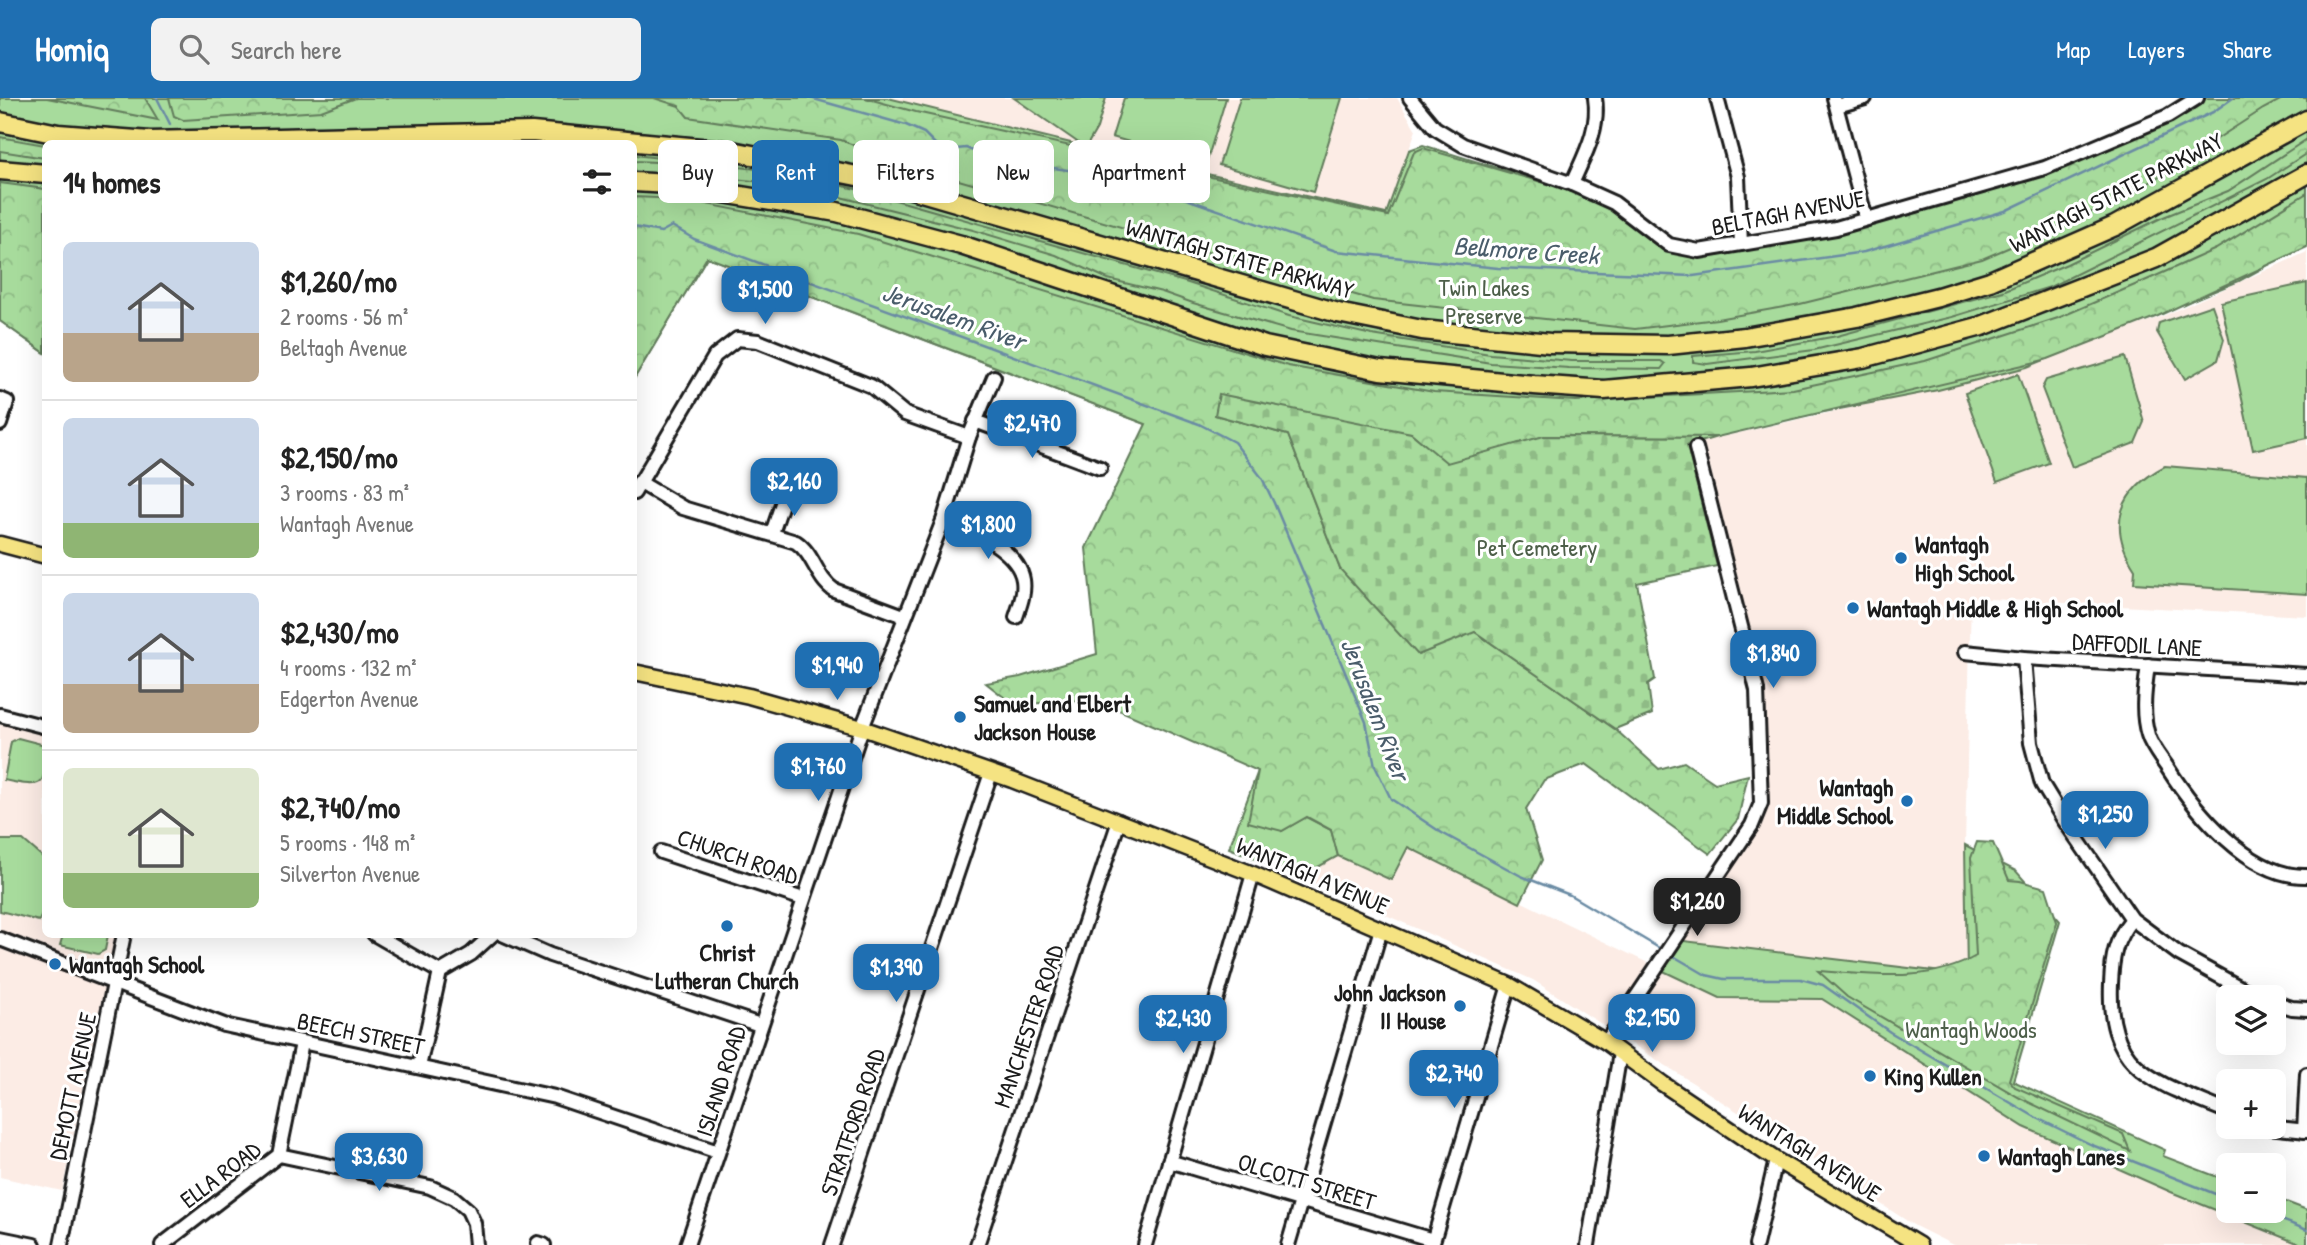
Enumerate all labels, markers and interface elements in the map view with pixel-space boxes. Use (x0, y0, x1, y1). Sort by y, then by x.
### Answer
search box (151, 18, 641, 81)
text: Homiq (35, 27, 109, 71)
icon: search (175, 30, 213, 68)
text: Search here (231, 32, 342, 67)
text: Map (2056, 33, 2090, 65)
text: Layers (2128, 33, 2185, 65)
text: Share (2223, 33, 2272, 65)
street label: WANTAGH STATE PARKWAY (2004, 124, 2229, 260)
chip: Buy (658, 140, 738, 203)
chip: Rent (752, 140, 839, 203)
chip: Filters (853, 140, 959, 203)
chip: New (973, 140, 1054, 203)
chip: Apartment (1068, 140, 1210, 203)
text: 14 homes (63, 162, 161, 202)
icon: filters (578, 163, 616, 201)
street label: BELTAGH AVENUE (1709, 181, 1868, 243)
street label: WANTAGH STATE PARKWAY (1122, 210, 1358, 306)
water label: Bellmore Creek (1452, 227, 1602, 273)
text: $1,260/mo (280, 261, 397, 301)
pin: $1,500 (708, 266, 822, 326)
icon: home (119, 270, 203, 354)
park label: Twin Lakes Preserve (1438, 271, 1530, 331)
text: $1,500 (738, 273, 793, 304)
water label: Jerusalem River (878, 274, 1033, 359)
text: 2 rooms · 56 m² (280, 301, 408, 332)
text: Beltagh Avenue (280, 332, 407, 363)
pin: $2,470 (975, 400, 1089, 460)
text: $2,470 (1003, 407, 1061, 438)
text: $2,150/mo (280, 437, 398, 477)
icon: home (119, 446, 203, 530)
pin: $2,160 (737, 458, 851, 518)
text: $2,160 (767, 465, 821, 496)
text: 3 rooms · 83 m² (280, 477, 409, 508)
pin: $1,800 (931, 502, 1045, 561)
text: Wantagh Avenue (280, 508, 414, 539)
text: $1,800 (960, 508, 1016, 539)
place label: Wantagh High School (1915, 528, 2015, 589)
park label: Pet Cemetery (1477, 531, 1597, 563)
marker: Wantagh High School (1893, 550, 1909, 566)
place label: Wantagh Middle & High School (1867, 592, 2124, 625)
marker: Wantagh Middle & High School (1845, 600, 1861, 616)
text: $2,430/mo (280, 612, 399, 652)
icon: home (119, 621, 203, 705)
street label: DAFFODIL LANE (2071, 625, 2203, 663)
pin: $1,840 (1716, 630, 1830, 690)
water label: Jerusalem River (1333, 633, 1420, 788)
text: $1,840 (1746, 637, 1800, 668)
pin: $1,940 (780, 642, 894, 702)
text: $1,940 (811, 649, 863, 680)
text: 4 rooms · 132 m² (280, 652, 417, 683)
text: Edgerton Avenue (280, 683, 419, 714)
place label: Samuel and Elbert Jackson House (974, 687, 1132, 747)
marker: Samuel and Elbert Jackson House (952, 709, 968, 725)
pin: $1,760 (761, 744, 875, 803)
text: $1,760 (790, 750, 846, 781)
place label: Wantagh Middle School (1777, 771, 1894, 831)
text: $2,740/mo (280, 787, 400, 827)
pin: $1,250 (2048, 792, 2162, 851)
marker: Wantagh Middle School (1899, 793, 1915, 809)
icon: home (119, 796, 203, 880)
text: $1,250 (2077, 798, 2133, 829)
street label: CHURCH ROAD (673, 820, 803, 892)
text: 5 rooms · 148 m² (280, 827, 415, 858)
street label: WANTAGH AVENUE (1232, 828, 1395, 922)
text: Silverton Avenue (280, 858, 420, 889)
pin: $1,260 (1640, 878, 1754, 938)
text: $1,260 (1670, 885, 1724, 916)
marker: Christ Lutheran Church (719, 918, 735, 934)
place label: Christ Lutheran Church (656, 936, 798, 996)
street label: MANCHESTER ROAD (985, 940, 1071, 1112)
pin: $1,390 (839, 944, 953, 1004)
place label: Wantagh School (69, 948, 205, 981)
text: $1,390 (869, 951, 923, 982)
marker: Wantagh School (47, 956, 63, 972)
place label: John Jackson II House (1334, 976, 1446, 1036)
map controls (2216, 985, 2286, 1223)
button: layers (2216, 985, 2286, 1055)
pin: $2,150 (1595, 995, 1709, 1054)
pin: $2,430 (1126, 996, 1240, 1055)
marker: John Jackson II House (1452, 998, 1468, 1014)
text: $2,150 (1624, 1001, 1680, 1032)
text: $2,430 (1155, 1002, 1211, 1033)
street label: BEECH STREET (295, 1004, 428, 1062)
street label: DEMOTT AVENUE (41, 1009, 103, 1163)
park label: Wantagh Woods (1905, 1013, 2037, 1045)
street label: ISLAND ROAD (687, 1021, 753, 1140)
street label: STRATFORD ROAD (812, 1044, 892, 1200)
pin: $2,740 (1397, 1051, 1511, 1110)
text: $2,740 (1425, 1057, 1483, 1088)
place label: King Kullen (1884, 1060, 1982, 1093)
marker: King Kullen (1862, 1068, 1878, 1084)
button: + (2216, 1069, 2286, 1139)
street label: WANTAGH AVENUE (1732, 1095, 1888, 1209)
street label: ELLA ROAD (173, 1133, 267, 1215)
pin: $3,630 (322, 1134, 436, 1193)
text: $3,630 (351, 1140, 407, 1171)
place label: Wantagh Lanes (1998, 1140, 2125, 1173)
street label: OLCOTT STREET (1234, 1145, 1380, 1217)
marker: Wantagh Lanes (1976, 1148, 1992, 1164)
button: − (2216, 1153, 2286, 1223)

